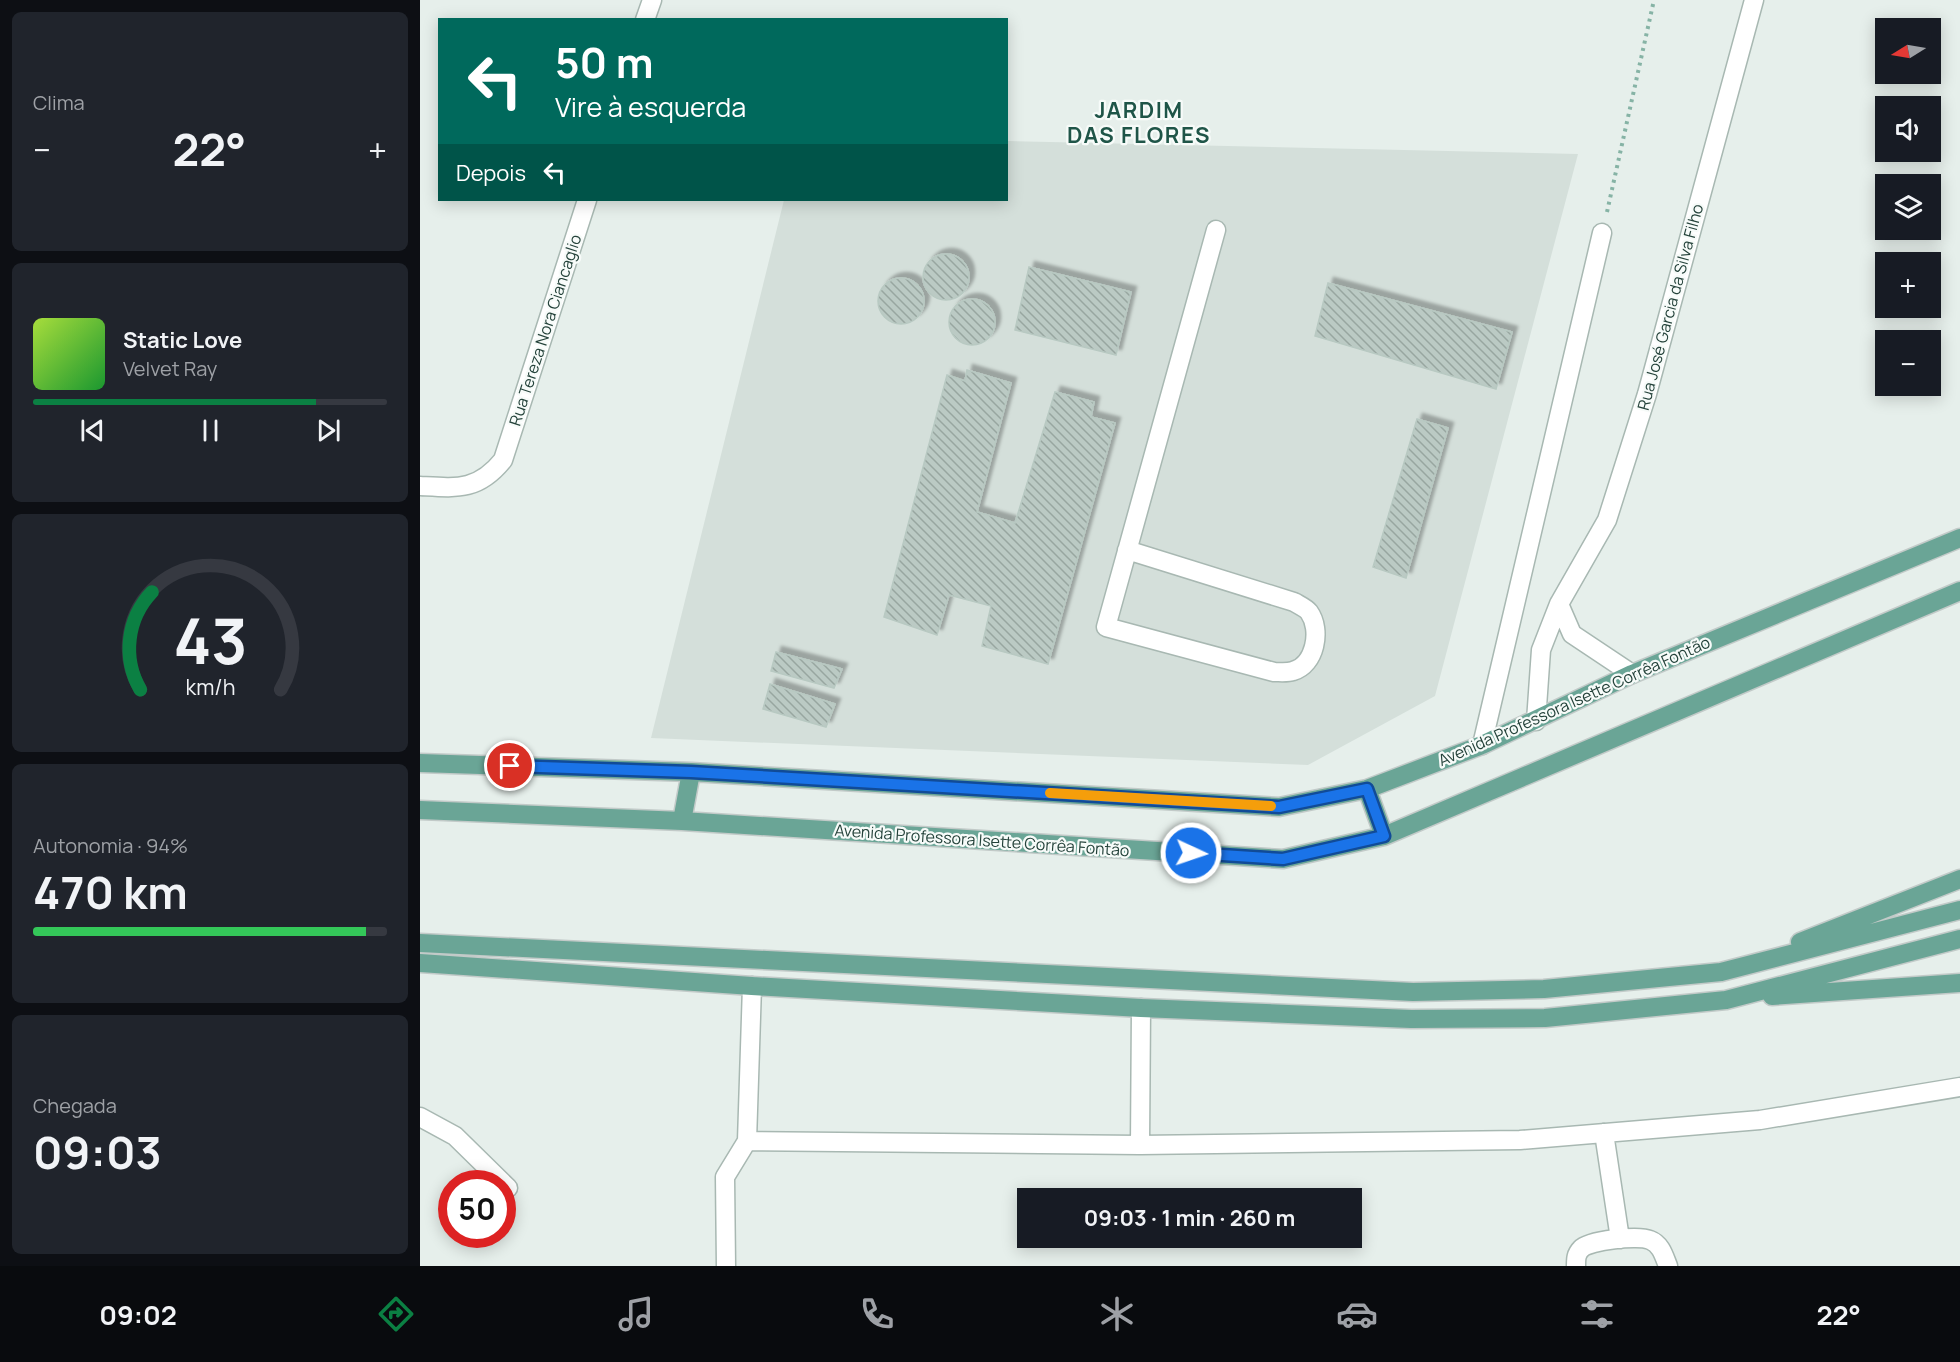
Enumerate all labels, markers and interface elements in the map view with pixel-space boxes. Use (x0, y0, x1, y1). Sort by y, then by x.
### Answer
north arrow (1875, 18, 1941, 84)
map controls (1875, 18, 1941, 396)
text: 50 m (555, 33, 653, 91)
icon: left (456, 42, 534, 120)
text: Vire à esquerda (555, 88, 746, 125)
text: Clima (33, 89, 85, 116)
district label: JARDIM DAS FLORES (1067, 95, 1211, 150)
button: sound (1875, 96, 1941, 162)
text: 22° (172, 118, 246, 180)
text: − (33, 127, 51, 172)
text: + (368, 127, 387, 172)
icon: left (538, 156, 571, 189)
text: Depois (456, 158, 526, 188)
button: layers (1875, 174, 1941, 240)
street label: Rua José Garcia da Silva Filho (1632, 201, 1708, 413)
street label: Rua Tereza Nora Ciancaglio (504, 232, 586, 428)
button: + (1875, 252, 1941, 318)
text: Static Love (123, 325, 242, 355)
button: − (1875, 330, 1941, 396)
text: Velvet Ray (123, 355, 217, 382)
icon: previous (76, 414, 109, 447)
icon: pause (194, 414, 227, 447)
icon: next (312, 414, 345, 447)
text: 43 (173, 597, 247, 683)
street label: Avenida Professora Isette Corrêa Fontão (1434, 631, 1714, 771)
text: km/h (185, 672, 235, 701)
pin (484, 740, 535, 791)
icon: arrive (493, 749, 526, 782)
street label: Avenida Professora Isette Corrêa Fontão (834, 819, 1130, 861)
position arrow (1159, 821, 1223, 885)
text: Autonomia · 94% (33, 832, 188, 859)
text: 470 km (33, 861, 188, 923)
text: Chegada (33, 1092, 117, 1119)
text: 09:03 (33, 1121, 162, 1183)
speed limit sign: 50 (438, 1170, 516, 1248)
text: 09:03 · 1 min · 260 m (1084, 1203, 1295, 1233)
icon: directions (375, 1293, 417, 1335)
icon: music (615, 1293, 657, 1335)
icon: phone (856, 1293, 898, 1335)
icon: climate (1096, 1293, 1138, 1335)
icon: car (1336, 1293, 1378, 1335)
icon: filters (1576, 1293, 1618, 1335)
text: 09:02 (99, 1296, 177, 1333)
text: 22° (1817, 1296, 1861, 1333)

